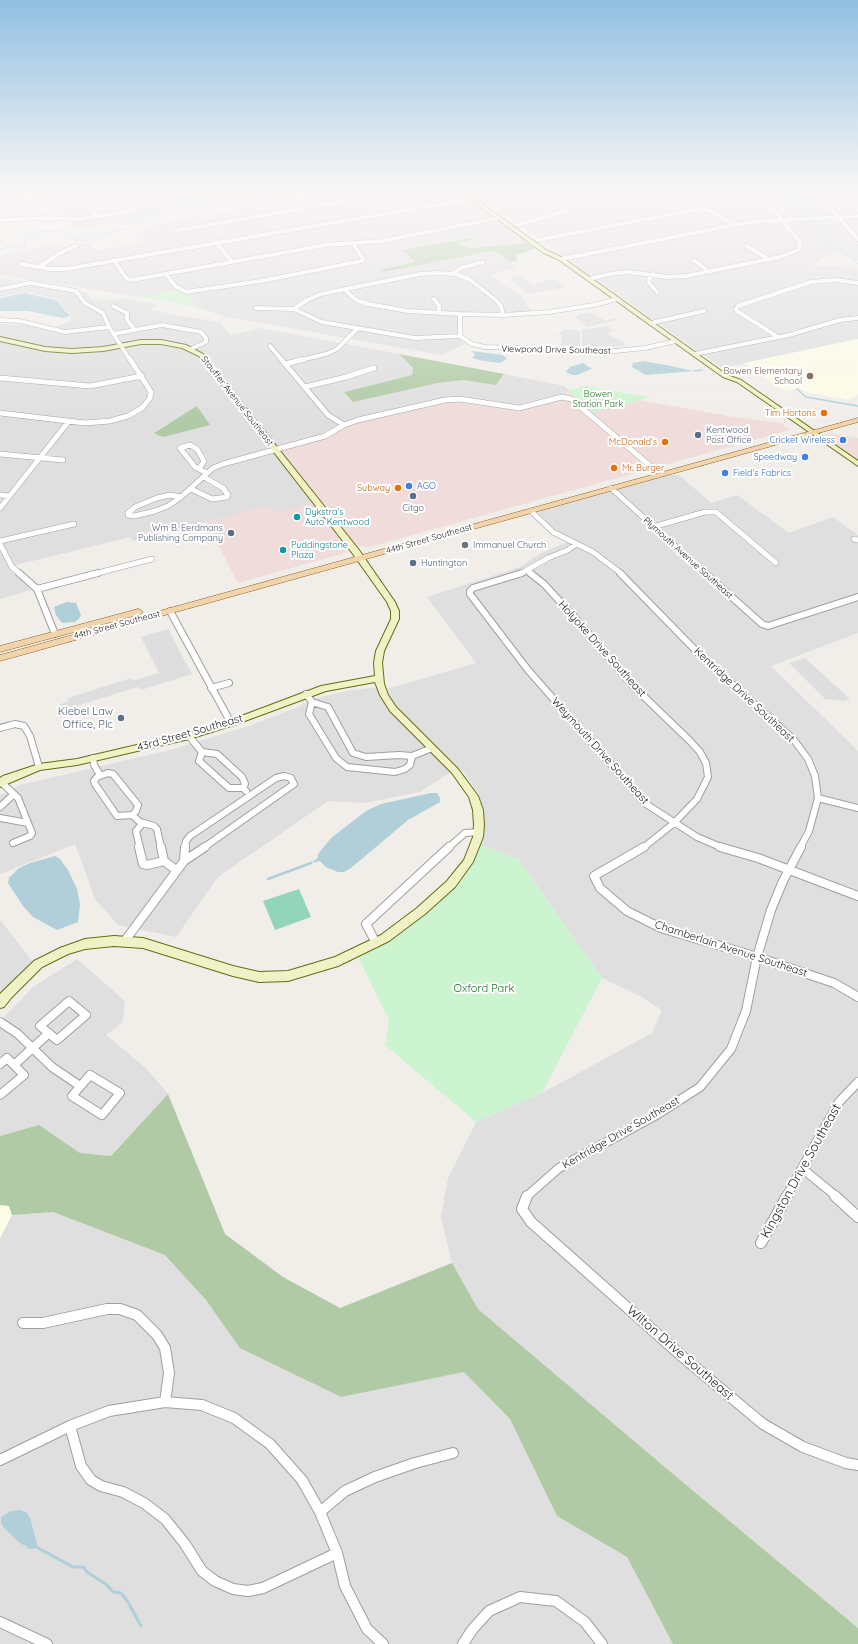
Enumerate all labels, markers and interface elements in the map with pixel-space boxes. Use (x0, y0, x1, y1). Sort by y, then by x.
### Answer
street label: Viewpond Drive Southeast (501, 344, 611, 356)
street label: Stauffer Avenue Southeast (199, 354, 275, 448)
place label: Bowen Elementary School (723, 366, 802, 387)
marker: Bowen Elementary School (805, 371, 815, 381)
park label: Bowen Station Park (573, 389, 623, 410)
place label: Tim Hortons (765, 408, 816, 418)
marker: Tim Hortons (819, 408, 829, 418)
place label: Kentwood Post Office (706, 425, 751, 446)
marker: Kentwood Post Office (693, 430, 703, 440)
place label: Cricket Wireless (769, 435, 835, 445)
marker: Cricket Wireless (838, 435, 848, 445)
place label: McDonald's (609, 437, 657, 447)
marker: McDonald's (660, 437, 670, 447)
place label: Speedway (753, 452, 797, 462)
marker: Speedway (800, 452, 810, 462)
marker: Mr. Burger (609, 463, 619, 473)
place label: Mr. Burger (622, 463, 664, 473)
marker: Field's Fabrics (720, 468, 730, 478)
place label: Field's Fabrics (733, 468, 791, 478)
marker: AGO (404, 481, 414, 491)
place label: AGO (417, 481, 436, 491)
place label: Subway (357, 483, 390, 493)
marker: Subway (393, 483, 403, 493)
marker: Citgo (408, 491, 418, 501)
place label: Citgo (402, 503, 424, 513)
place label: Dykstra's Auto Kentwood (305, 507, 369, 528)
marker: Dykstra's Auto Kentwood (292, 512, 302, 522)
street label: Plymouth Avenue Southeast (641, 515, 735, 601)
street label: 44th Street Southeast (385, 522, 473, 556)
place label: Wm B. Eerdmans Publishing Company (138, 523, 223, 544)
marker: Wm B. Eerdmans Publishing Company (226, 528, 236, 538)
place label: Puddingstone Plaza (291, 540, 348, 561)
marker: Immanuel Church (460, 540, 470, 550)
place label: Immanuel Church (473, 540, 546, 550)
marker: Puddingstone Plaza (278, 545, 288, 555)
marker: Huntington (408, 558, 418, 568)
place label: Huntington (421, 558, 467, 568)
street label: Holyoke Drive Southeast (555, 598, 649, 700)
street label: 44th Street Southeast (73, 608, 161, 642)
street label: Kentridge Drive Southeast (691, 645, 797, 745)
street label: Weymouth Drive Southeast (549, 695, 651, 807)
place label: Kiebel Law Office, Plc (58, 705, 113, 731)
street label: 43rd Street Southeast (136, 712, 244, 754)
marker: Kiebel Law Office, Plc (116, 713, 126, 723)
street label: Chamberlain Avenue Southeast (653, 918, 809, 980)
park label: Oxford Park (454, 982, 514, 996)
street label: Kentridge Drive Southeast (560, 1094, 682, 1172)
street label: Kingston Drive Southeast (757, 1101, 845, 1241)
street label: Wilton Drive Southeast (623, 1302, 737, 1404)

